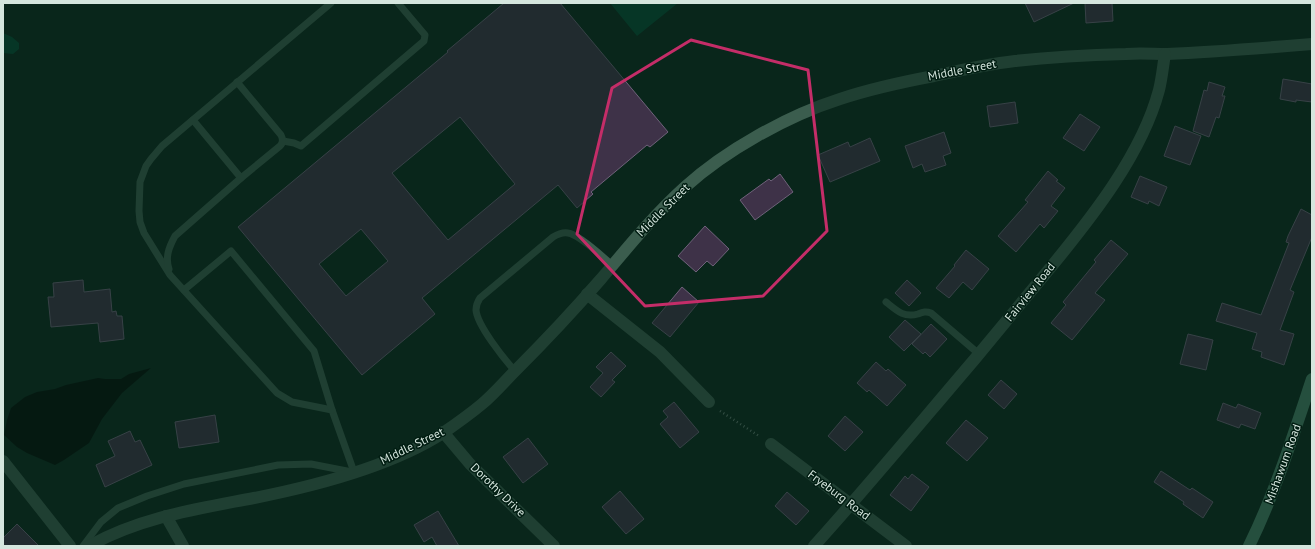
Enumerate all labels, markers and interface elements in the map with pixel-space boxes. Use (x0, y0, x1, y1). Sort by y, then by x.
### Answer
street label: Middle Street (927, 56, 997, 83)
street label: Middle Street (633, 180, 692, 239)
street label: Fairview Road (1001, 259, 1058, 324)
street label: Mishawum Road (1261, 422, 1304, 506)
street label: Middle Street (377, 424, 446, 467)
street label: Dorothy Drive (468, 460, 529, 520)
street label: Fryeburg Road (805, 466, 873, 523)

